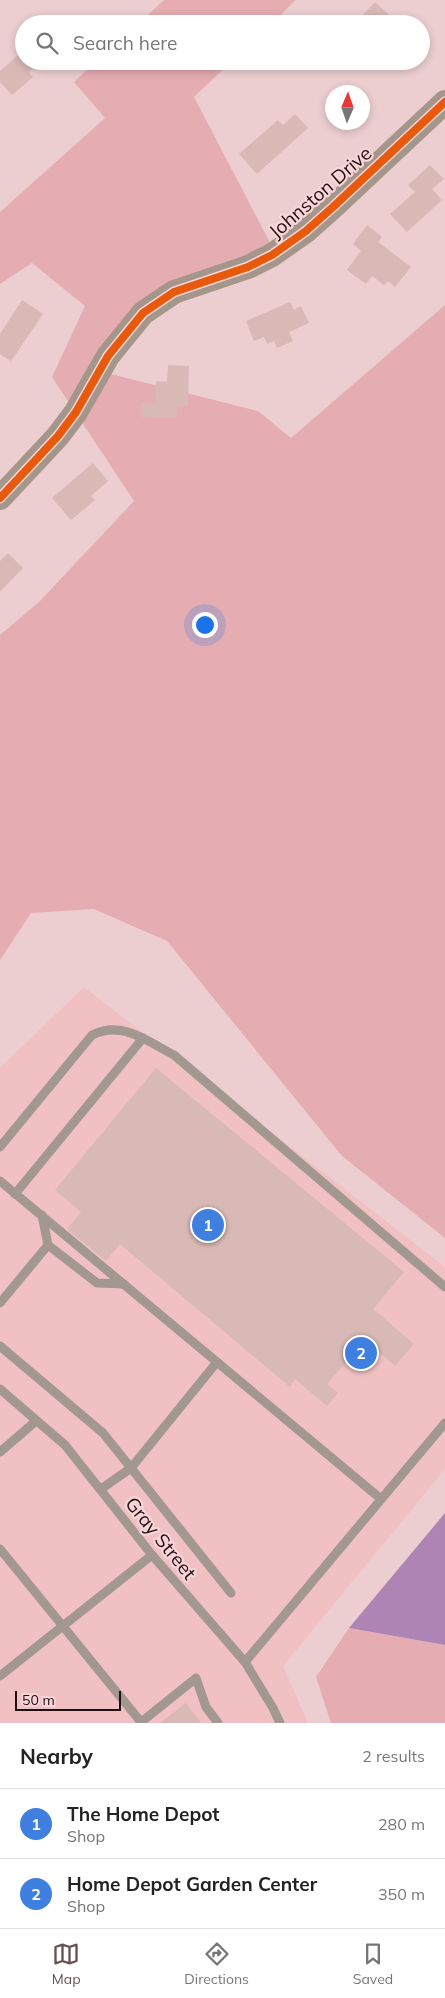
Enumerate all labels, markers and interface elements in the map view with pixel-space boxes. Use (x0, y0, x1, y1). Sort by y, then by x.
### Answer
search box (15, 15, 430, 70)
icon: search (33, 29, 61, 57)
text: Search here (73, 31, 177, 55)
north arrow (325, 85, 370, 130)
street label: Johnston Drive (264, 141, 376, 243)
your location (192, 612, 218, 638)
pin: 1 (192, 1206, 224, 1244)
pin: 2 (345, 1334, 377, 1372)
street label: Gray Street (120, 1492, 202, 1585)
scale bar (15, 1688, 121, 1711)
text: 50 m (22, 1691, 55, 1709)
text: Nearby (20, 1743, 93, 1769)
text: 2 results (362, 1746, 425, 1766)
text: The Home Depot (67, 1802, 220, 1826)
text: 1 (31, 1814, 41, 1834)
text: 280 m (378, 1814, 425, 1834)
text: Shop (67, 1826, 105, 1846)
text: Home Depot Garden Center (67, 1872, 317, 1896)
text: 2 (31, 1884, 41, 1904)
text: 350 m (378, 1884, 425, 1904)
text: Shop (67, 1896, 105, 1916)
tab: Map (52, 1940, 81, 1988)
tab: Directions (184, 1940, 249, 1988)
tab: Saved (353, 1940, 393, 1988)

